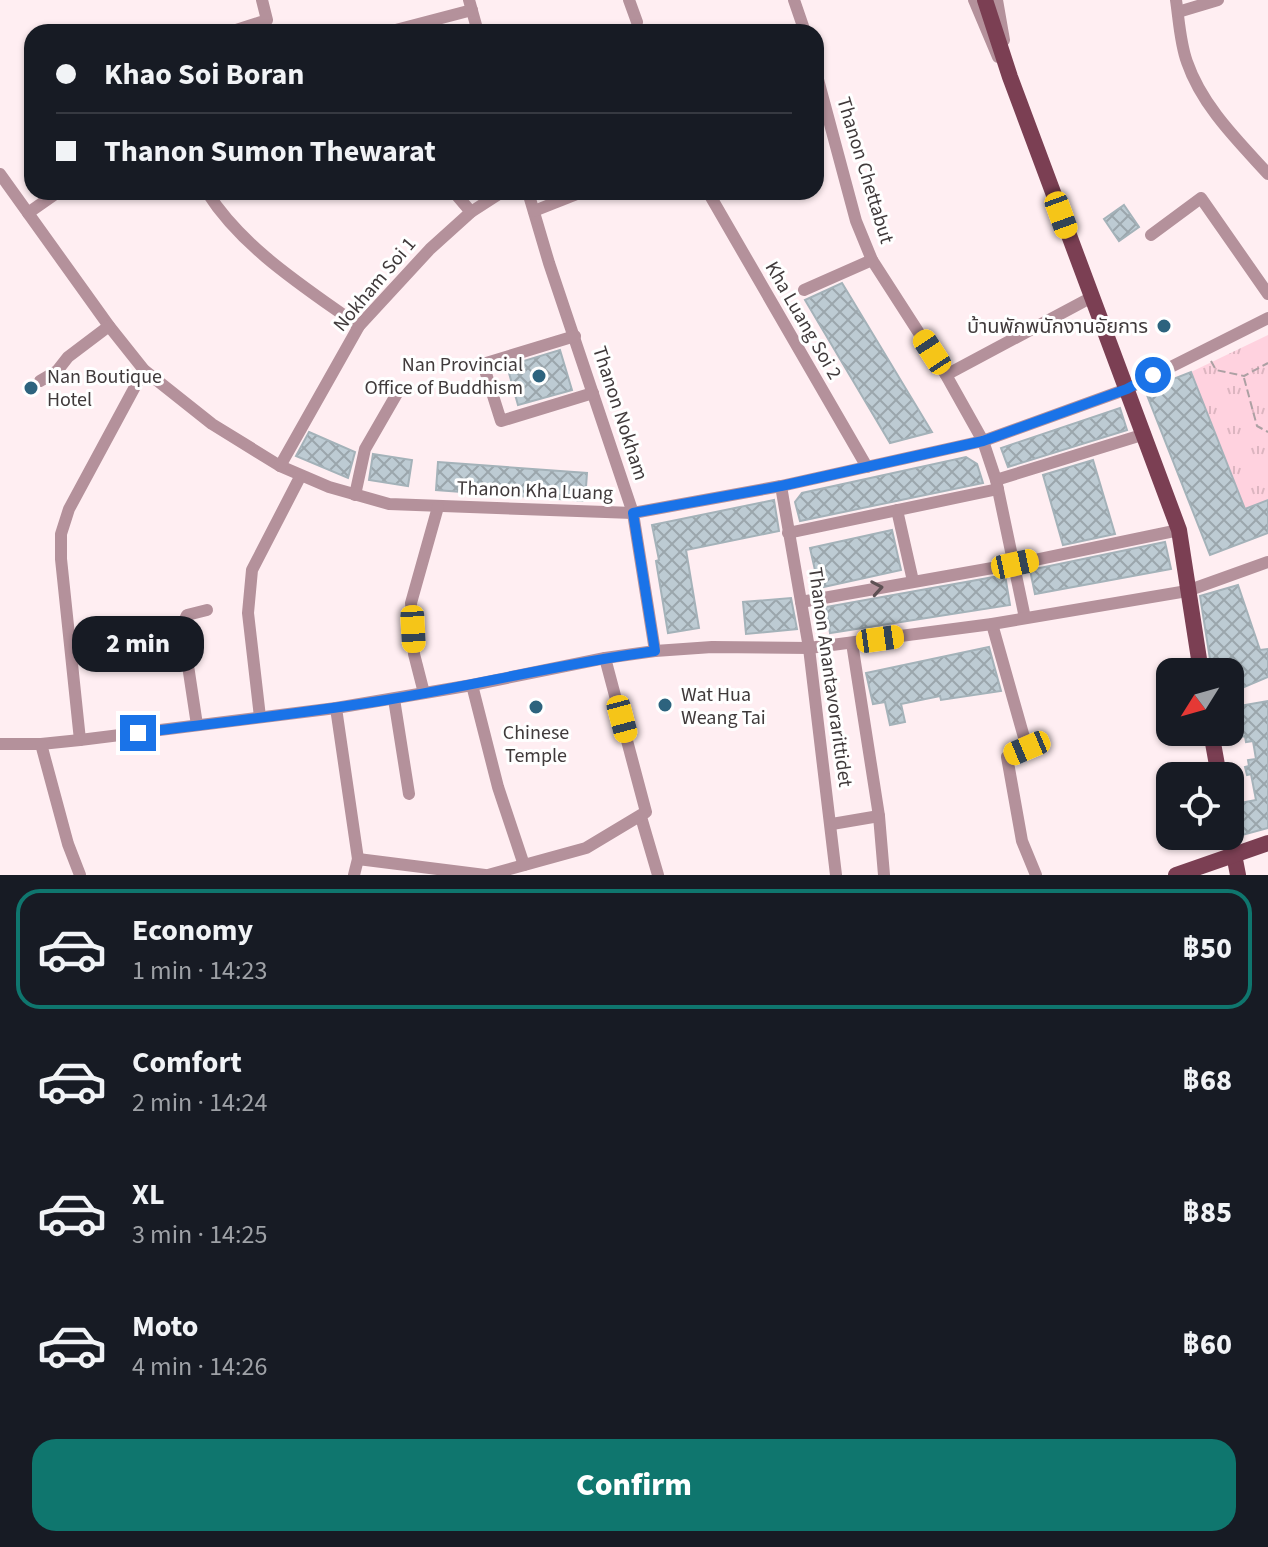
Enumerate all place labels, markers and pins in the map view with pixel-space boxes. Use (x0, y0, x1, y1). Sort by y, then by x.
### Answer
place label: บ้านพักพนักงานอัยการ (967, 313, 1148, 341)
marker: บ้านพักพนักงานอัยการ (1155, 317, 1173, 335)
place label: Nan Provincial Office of Buddhism (364, 351, 523, 402)
place label: Nan Boutique Hotel (47, 363, 162, 414)
marker: Nan Provincial Office of Buddhism (530, 367, 548, 385)
marker: Nan Boutique Hotel (22, 379, 40, 397)
place label: Wat Hua Weang Tai (681, 681, 766, 732)
marker: Wat Hua Weang Tai (656, 696, 674, 714)
marker: Chinese Temple (527, 698, 545, 716)
place label: Chinese Temple (503, 719, 569, 770)

